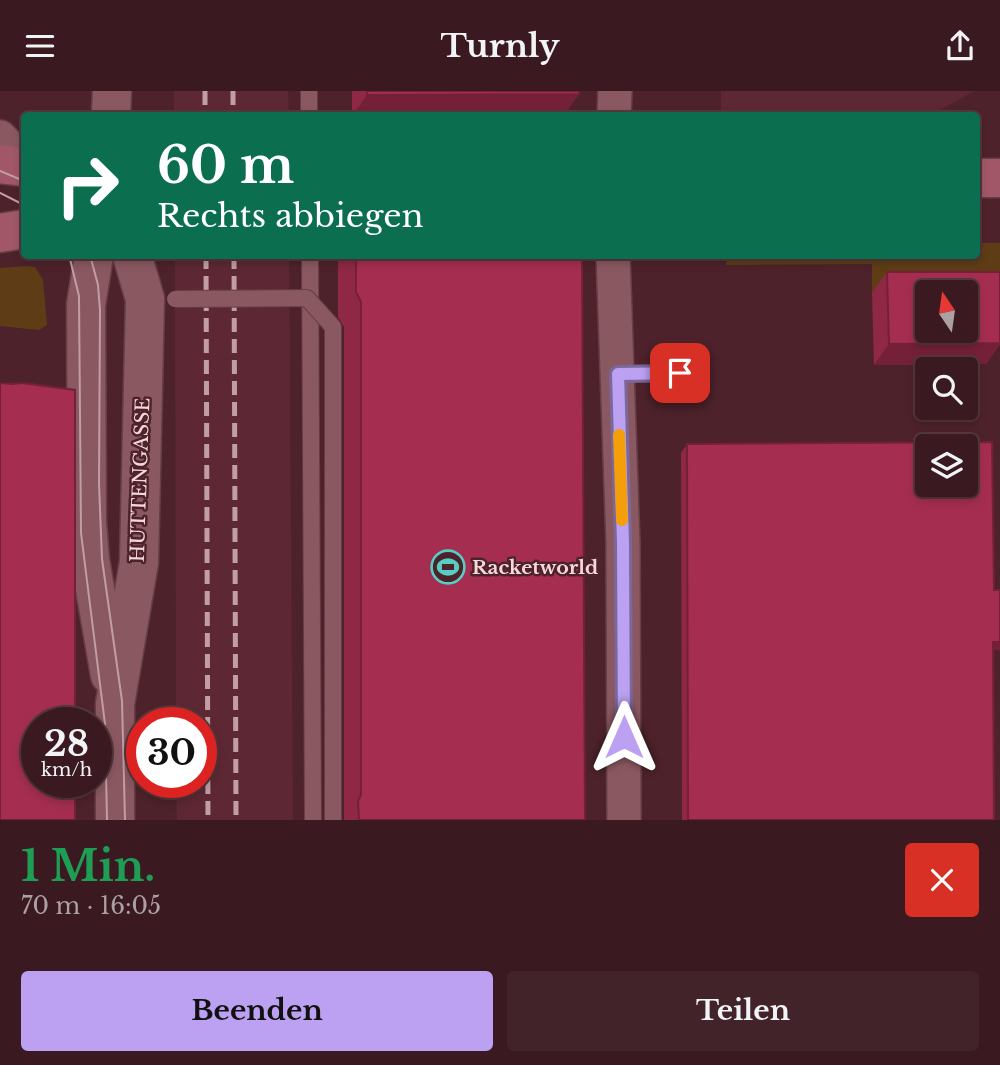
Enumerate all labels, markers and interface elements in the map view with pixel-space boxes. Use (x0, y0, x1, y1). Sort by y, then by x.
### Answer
text: Turnly (440, 26, 560, 66)
icon: menu (21, 27, 59, 65)
icon: share (941, 27, 979, 65)
text: 60 m (157, 135, 294, 196)
icon: right (42, 140, 133, 231)
text: Rechts abbiegen (157, 196, 424, 236)
north arrow (915, 280, 978, 343)
map controls (915, 280, 978, 497)
pin (650, 343, 710, 403)
icon: arrive (661, 354, 699, 392)
button: search (915, 357, 978, 420)
street label: HUTTENGASSE (126, 397, 154, 563)
button: layers (915, 434, 978, 497)
sports icon: Racketworld (429, 548, 467, 586)
place label: Racketworld (472, 556, 598, 579)
position arrow (587, 700, 661, 774)
speed limit sign: 30 (126, 707, 217, 798)
text: 28 (44, 722, 89, 765)
text: km/h (41, 759, 92, 781)
text: 1 Min. (21, 840, 155, 892)
button: close (905, 843, 979, 917)
text: 70 m · 16:05 (21, 892, 161, 920)
button: Beenden (21, 971, 493, 1051)
button: Teilen (507, 971, 979, 1051)

